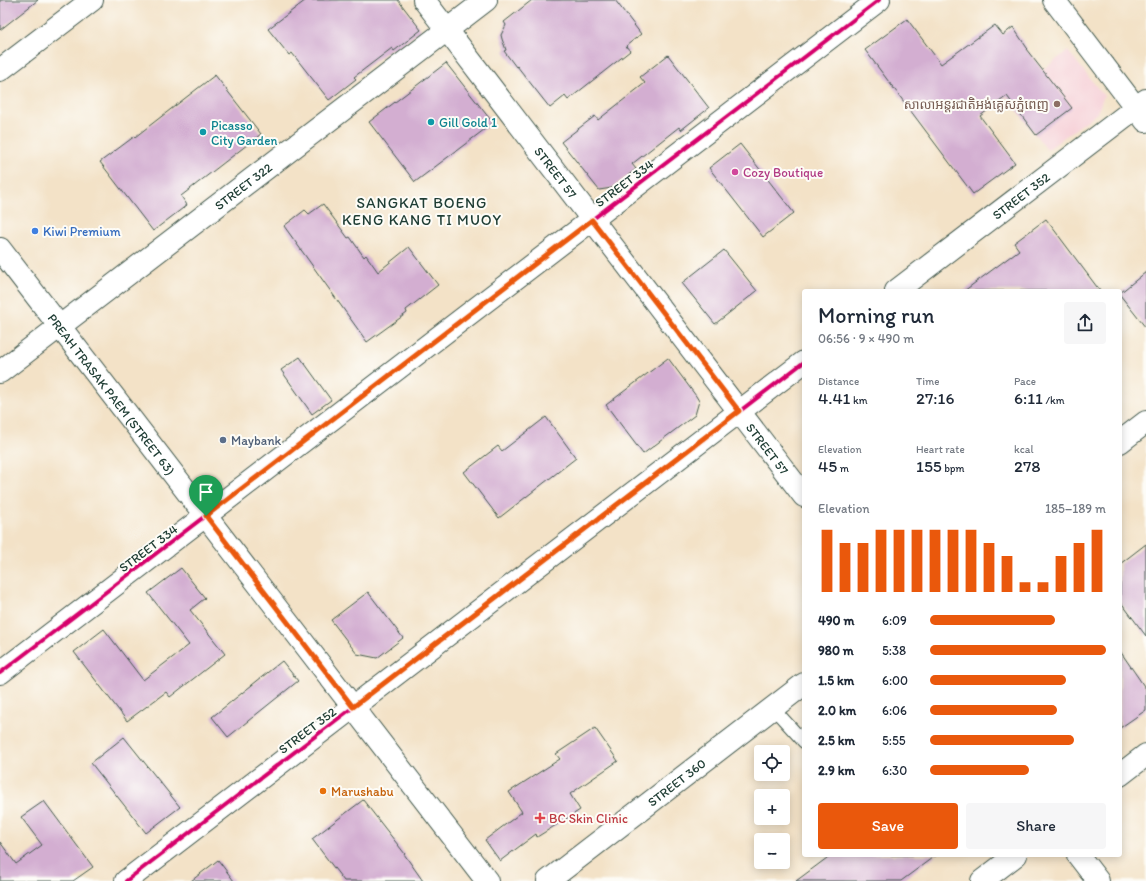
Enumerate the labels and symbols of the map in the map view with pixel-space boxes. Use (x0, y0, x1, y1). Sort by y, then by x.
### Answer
place label: សាលាអន្តរជាតិអង់គ្លេសភ្នំពេញ (904, 97, 1049, 113)
marker: សាលាអន្តរជាតិអង់គ្លេសភ្នំពេញ (1052, 99, 1062, 109)
place label: Gill Gold 1 (439, 115, 497, 130)
marker: Gill Gold 1 (426, 117, 436, 127)
place label: Picasso City Garden (211, 118, 278, 148)
marker: Picasso City Garden (198, 127, 208, 137)
street label: STREET 57 (531, 144, 580, 202)
street label: STREET 334 (592, 156, 657, 210)
street label: STREET 322 (212, 160, 275, 213)
place label: Cozy Boutique (743, 165, 823, 180)
marker: Cozy Boutique (730, 167, 740, 177)
street label: STREET 352 (989, 169, 1053, 223)
district label: SANGKAT BOENG KENG KANG TI MUOY (342, 194, 502, 229)
place label: Kiwi Premium (43, 224, 121, 239)
marker: Kiwi Premium (30, 226, 40, 236)
street label: PREAH TRASAK PAEM (STREET 63) (45, 311, 178, 478)
street label: STREET 57 (743, 420, 792, 478)
place label: Maybank (231, 433, 281, 448)
marker: Maybank (218, 435, 228, 445)
pin (189, 475, 223, 516)
street label: STREET 334 (116, 521, 181, 575)
street label: STREET 352 (276, 704, 339, 757)
street label: STREET 360 (645, 756, 709, 810)
place label: Marushabu (331, 784, 394, 799)
marker: Marushabu (318, 786, 328, 796)
place label: BC Skin Clinic (549, 811, 628, 826)
marker: BC Skin Clinic (534, 812, 546, 824)

